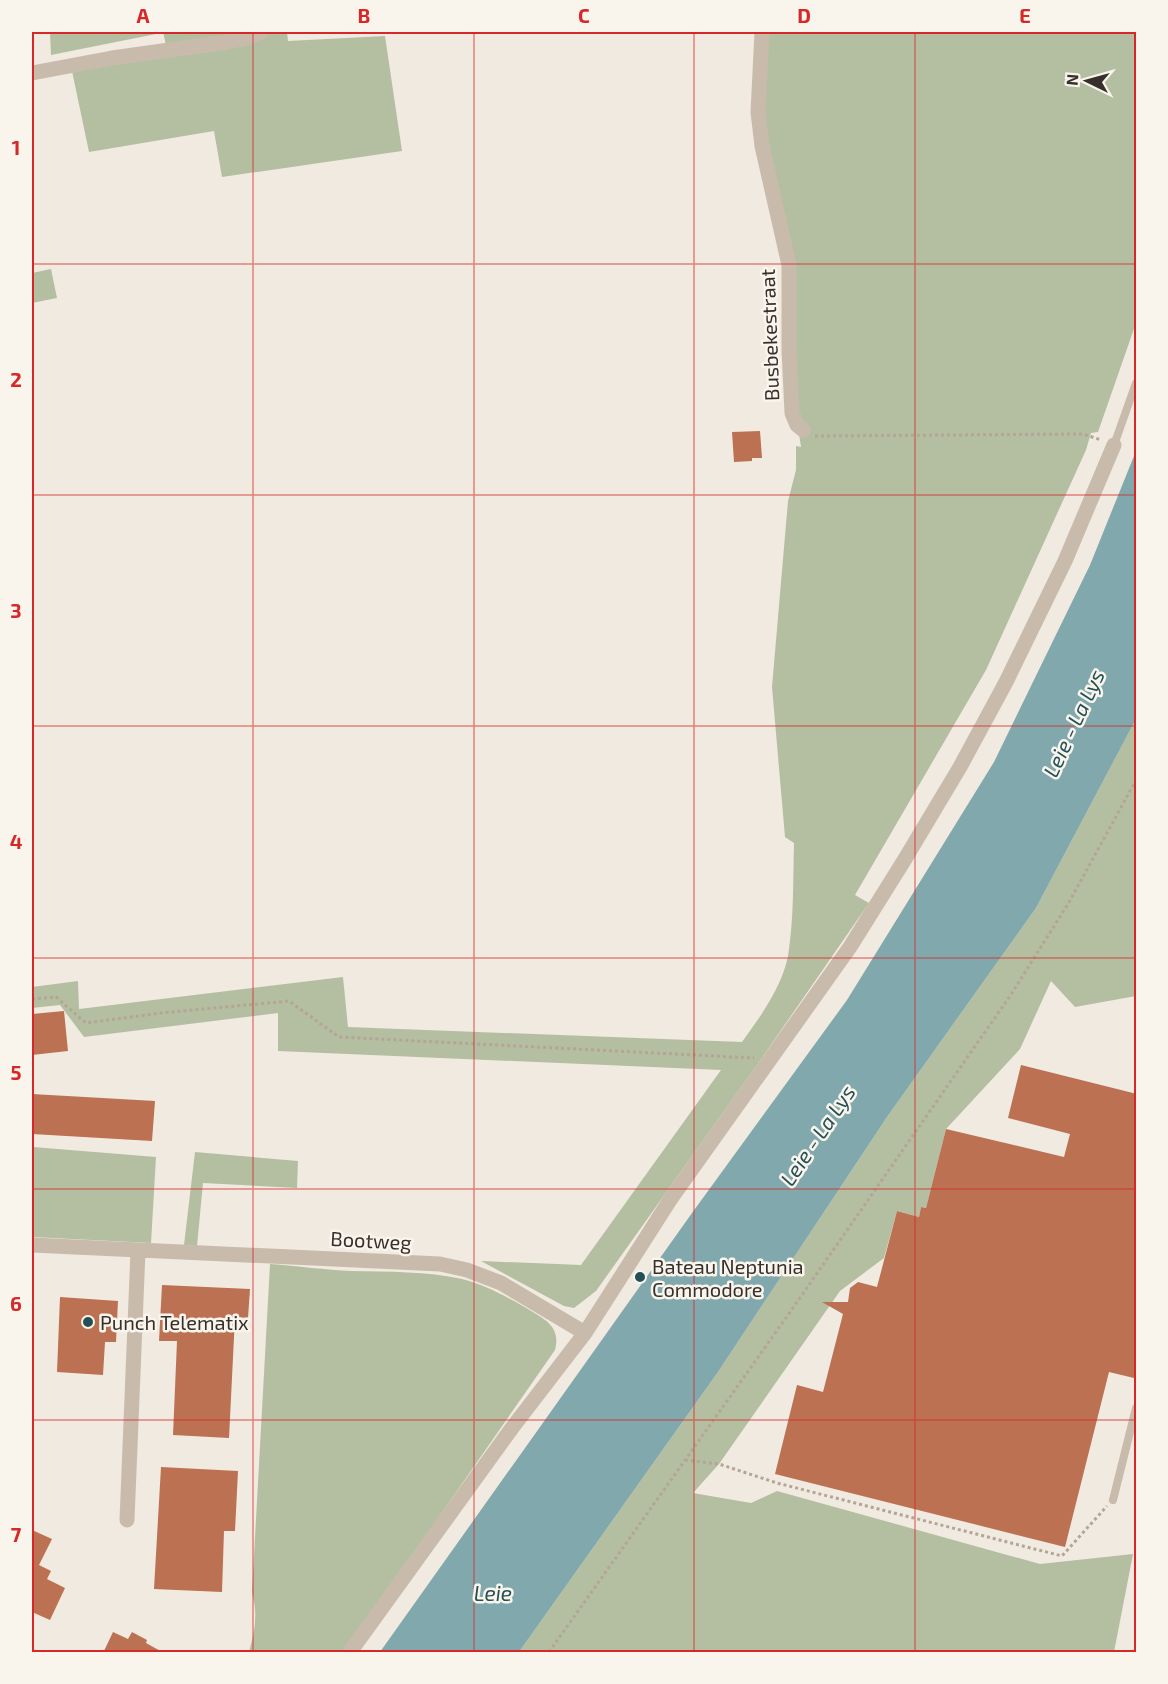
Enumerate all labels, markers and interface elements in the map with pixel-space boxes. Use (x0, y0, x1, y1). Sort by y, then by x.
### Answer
text: A (136, 3, 150, 27)
text: B (358, 3, 370, 27)
text: C (578, 3, 590, 27)
text: D (797, 3, 811, 27)
text: E (1019, 3, 1031, 27)
north arrow (1057, 51, 1117, 111)
text: N (1062, 73, 1082, 86)
text: 1 (12, 135, 20, 159)
street label: Busbekestraat (755, 268, 783, 401)
text: 2 (10, 367, 22, 391)
text: 3 (10, 598, 22, 622)
water label: Leie - La Lys (1037, 665, 1110, 781)
text: 4 (10, 829, 23, 853)
text: 5 (10, 1060, 22, 1084)
water label: Leie - La Lys (774, 1080, 861, 1191)
street label: Bootweg (330, 1226, 412, 1254)
place label: Bateau Neptunia Commodore (652, 1254, 804, 1301)
marker: Bateau Neptunia Commodore (633, 1270, 647, 1284)
text: 6 (10, 1291, 22, 1315)
place label: Punch Telematix (100, 1310, 249, 1334)
marker: Punch Telematix (81, 1315, 95, 1329)
text: 7 (11, 1522, 22, 1546)
water label: Leie (474, 1580, 512, 1605)

